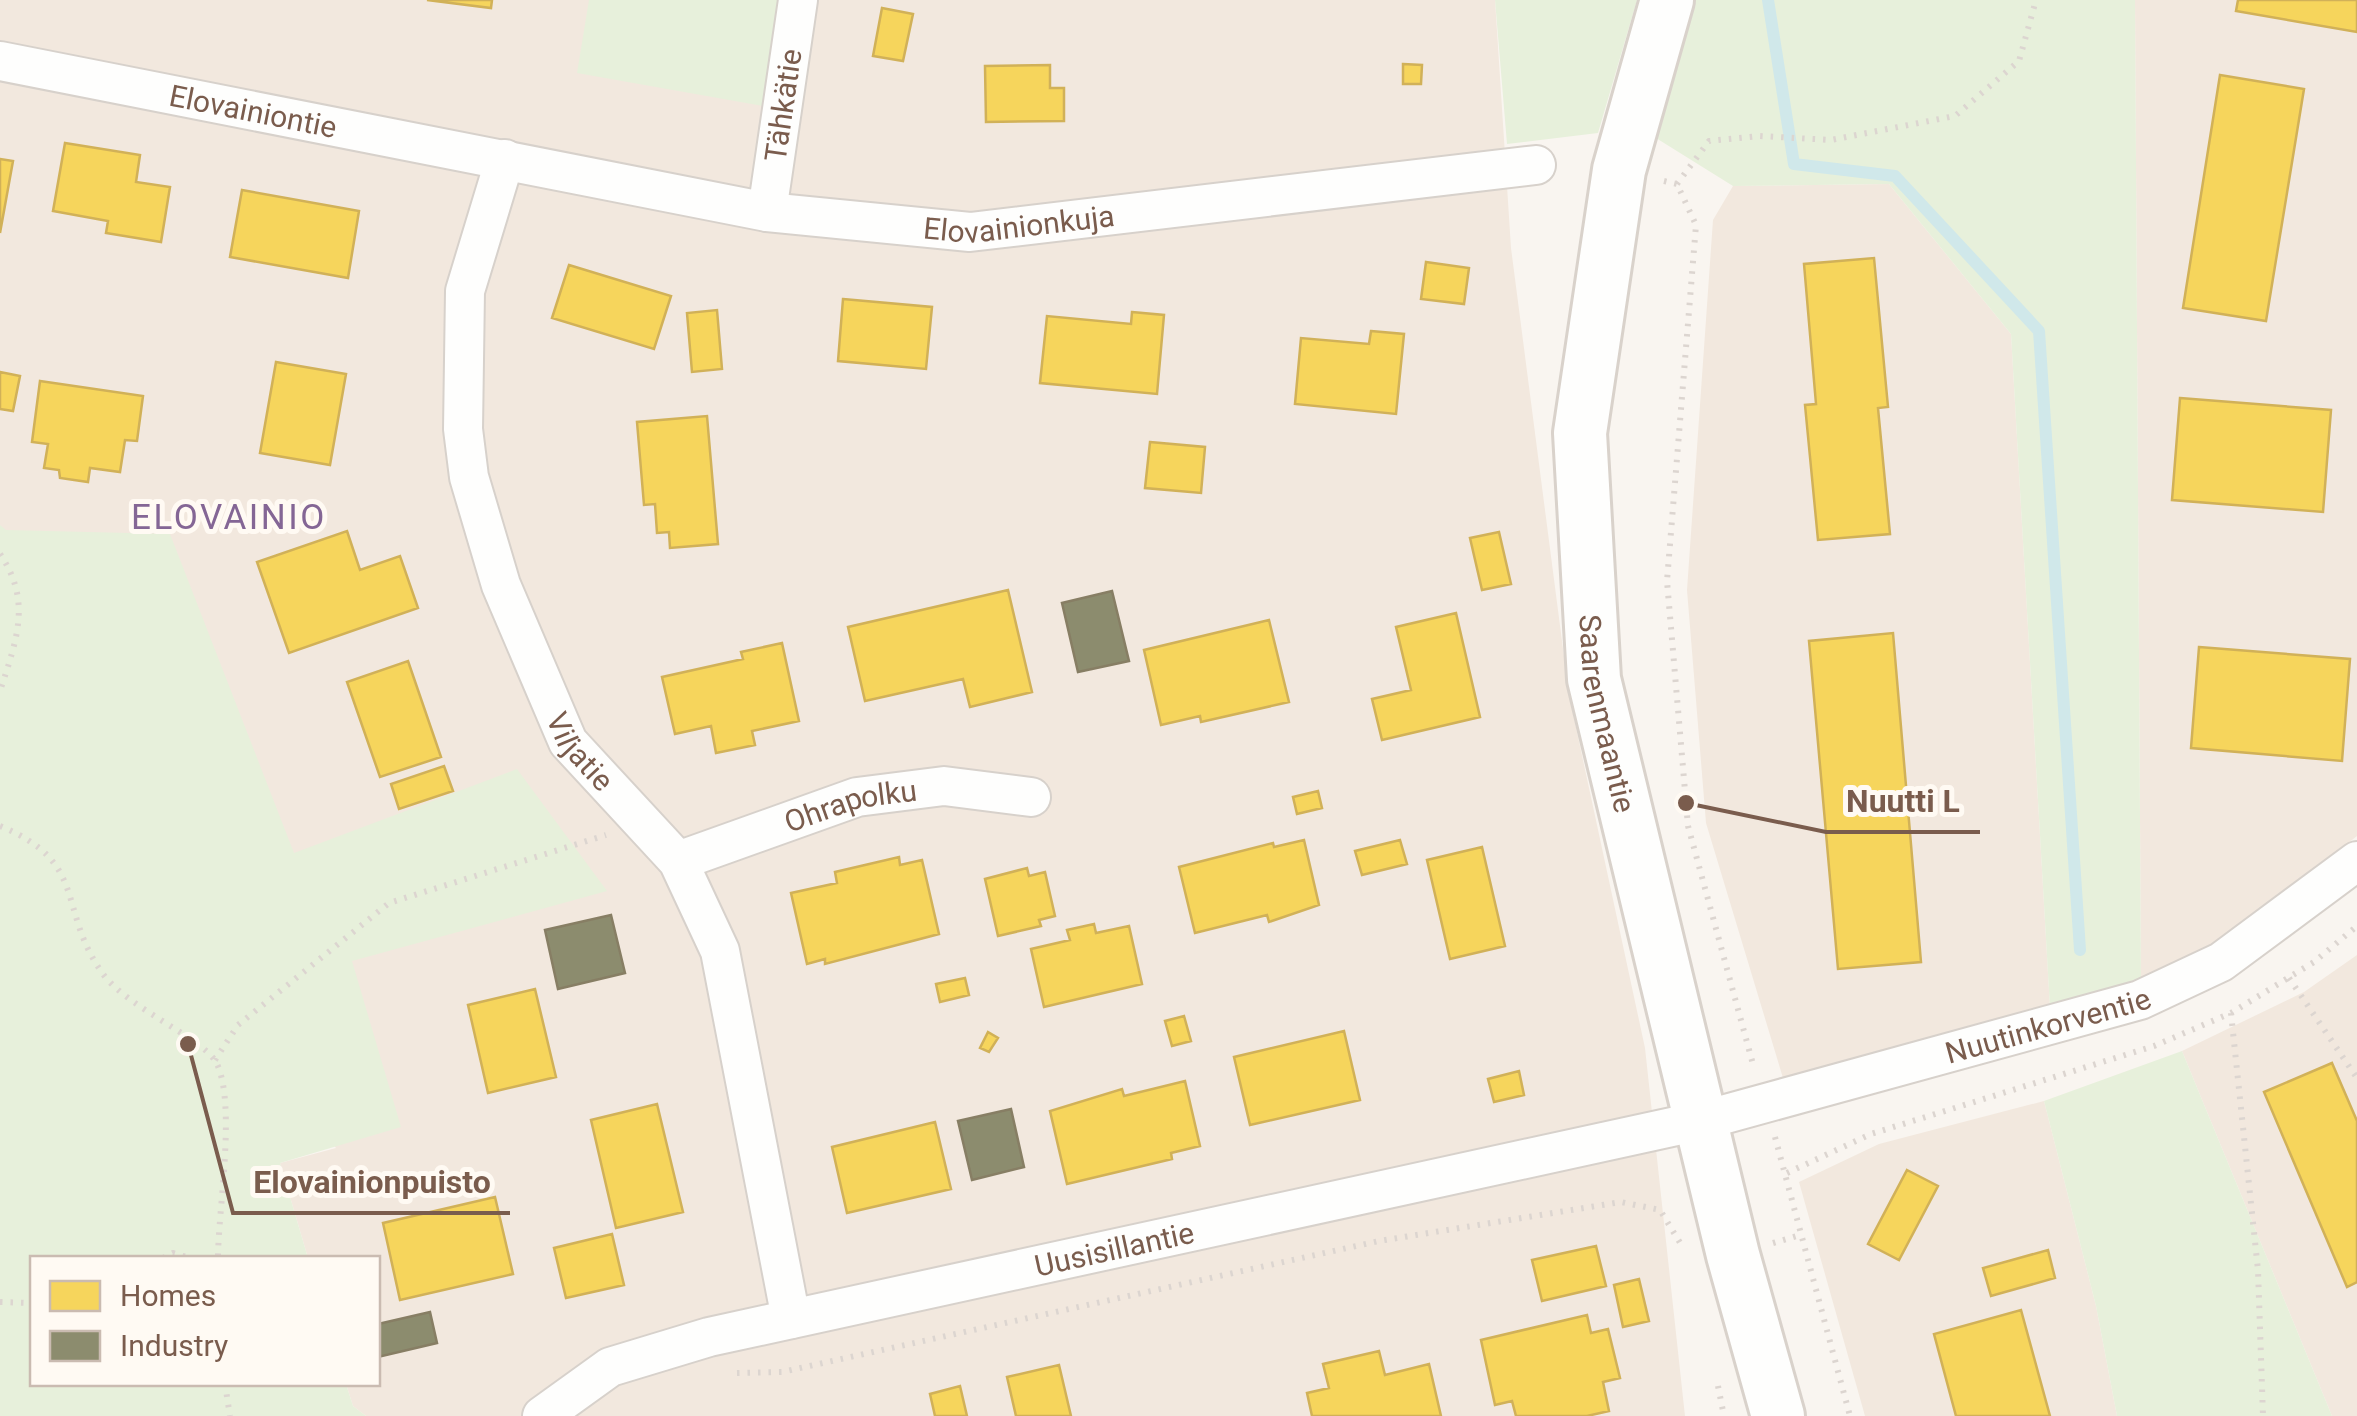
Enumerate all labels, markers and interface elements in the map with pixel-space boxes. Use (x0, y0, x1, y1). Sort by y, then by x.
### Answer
street label: Tähkätie (757, 46, 808, 164)
street label: Elovainiontie (166, 77, 340, 144)
street label: Elovainionkuja (922, 198, 1116, 250)
district label: ELOVAINIO (131, 497, 327, 538)
street label: Saarenmaantie (1573, 613, 1643, 816)
street label: Viljatie (540, 707, 621, 798)
callout: Nuutti L (1826, 770, 1980, 832)
street label: Ohrapolku (779, 772, 919, 839)
text: Nuutti L (1846, 782, 1960, 820)
street label: Nuutinkorventie (1941, 980, 2156, 1070)
callout: Elovainionpuisto (233, 1151, 510, 1213)
text: Elovainionpuisto (253, 1163, 491, 1201)
street label: Uusisillantie (1031, 1214, 1197, 1283)
legend (30, 1256, 380, 1386)
text: Homes (120, 1278, 216, 1313)
text: Industry (120, 1328, 228, 1363)

